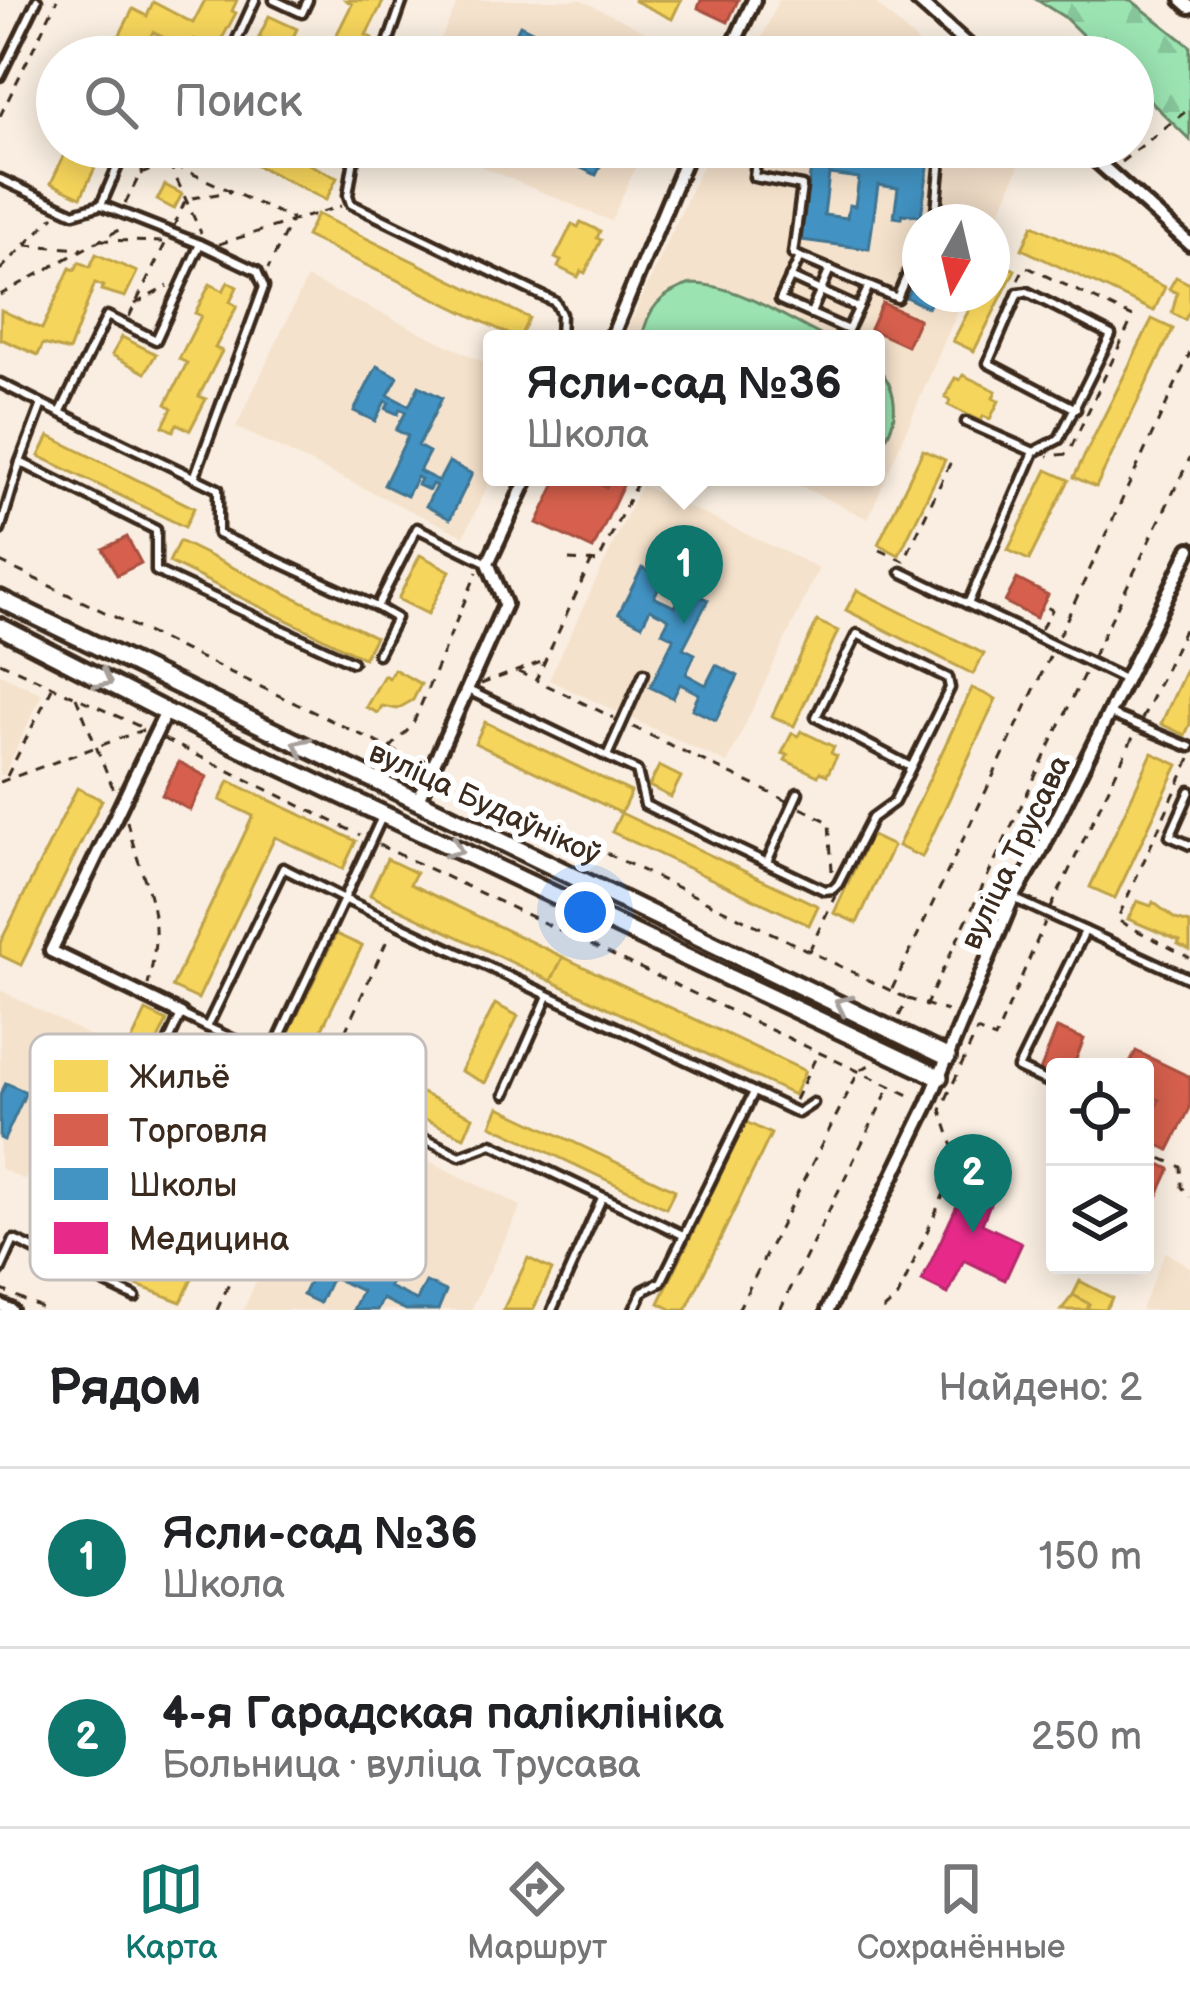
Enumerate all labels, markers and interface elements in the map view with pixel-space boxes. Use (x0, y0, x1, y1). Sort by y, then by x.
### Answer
search box (36, 36, 1154, 168)
icon: search (78, 69, 144, 135)
text: Поиск (174, 75, 302, 130)
north arrow (902, 204, 1010, 312)
popup (483, 330, 885, 486)
text: Ясли-сад №36 (526, 357, 842, 412)
text: Школа (526, 412, 649, 459)
pin: 1 (645, 525, 723, 624)
one-way arrow (92, 666, 113, 690)
street label: вуліца Будаўнікоў (363, 735, 606, 873)
one-way arrow (292, 737, 314, 760)
street label: вуліца Трусава (953, 749, 1079, 955)
one-way arrow (443, 835, 465, 859)
your location (555, 882, 615, 942)
one-way arrow (834, 995, 855, 1018)
legend (30, 1034, 426, 1280)
text: Жильё (129, 1058, 230, 1098)
map controls (1046, 1058, 1154, 1274)
button: locate (1046, 1058, 1154, 1166)
text: Торговля (129, 1112, 268, 1152)
pin: 2 (934, 1134, 1012, 1233)
text: Школы (129, 1166, 237, 1206)
button: layers (1046, 1166, 1154, 1274)
text: Медицина (129, 1220, 289, 1260)
text: Рядом (48, 1358, 202, 1419)
text: Найдено: 2 (938, 1365, 1142, 1412)
text: Ясли-сад №36 (162, 1507, 478, 1562)
text: 1 (79, 1534, 95, 1581)
text: 150 m (1039, 1534, 1142, 1581)
text: Школа (162, 1562, 285, 1609)
text: 4-я Гарадская паліклініка (162, 1687, 724, 1742)
text: 2 (75, 1714, 99, 1761)
text: 250 m (1031, 1714, 1142, 1761)
text: Больница · вуліца Трусава (162, 1742, 641, 1789)
tab: Карта (125, 1856, 218, 1968)
tab: Маршрут (467, 1856, 607, 1968)
tab: Сохранённые (857, 1856, 1065, 1968)

